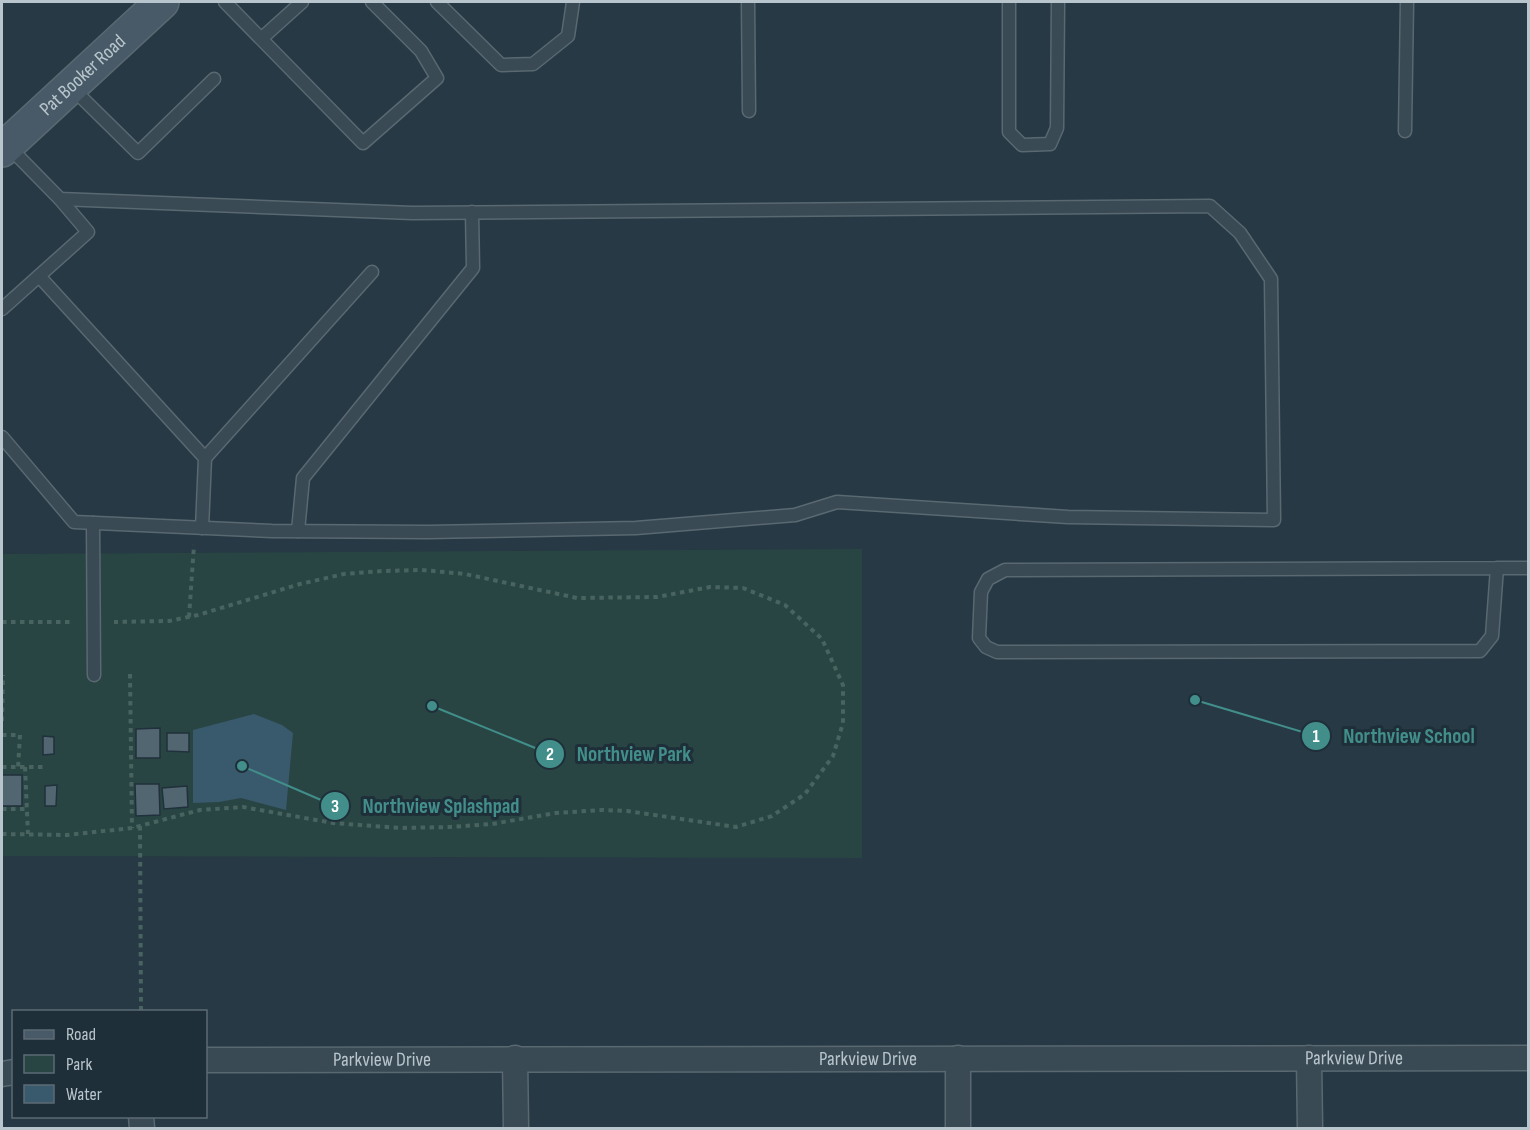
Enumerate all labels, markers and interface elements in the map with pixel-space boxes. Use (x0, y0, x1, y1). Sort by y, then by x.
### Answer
street label: Pat Booker Road (35, 30, 131, 121)
callout: Northview School (1301, 716, 1487, 755)
text: Northview School (1343, 724, 1475, 749)
text: 1 (1312, 726, 1320, 747)
callout: Northview Park (535, 734, 703, 773)
text: Northview Park (577, 742, 691, 767)
text: 2 (546, 744, 554, 765)
callout: Northview Splashpad (320, 786, 531, 825)
text: Northview Splashpad (363, 794, 519, 819)
text: 3 (331, 796, 339, 817)
legend (12, 1010, 207, 1118)
text: Road (66, 1024, 96, 1045)
street label: Parkview Drive (1305, 1046, 1403, 1070)
street label: Parkview Drive (819, 1047, 917, 1071)
street label: Parkview Drive (333, 1048, 431, 1072)
text: Park (66, 1054, 92, 1075)
text: Water (66, 1084, 102, 1105)

